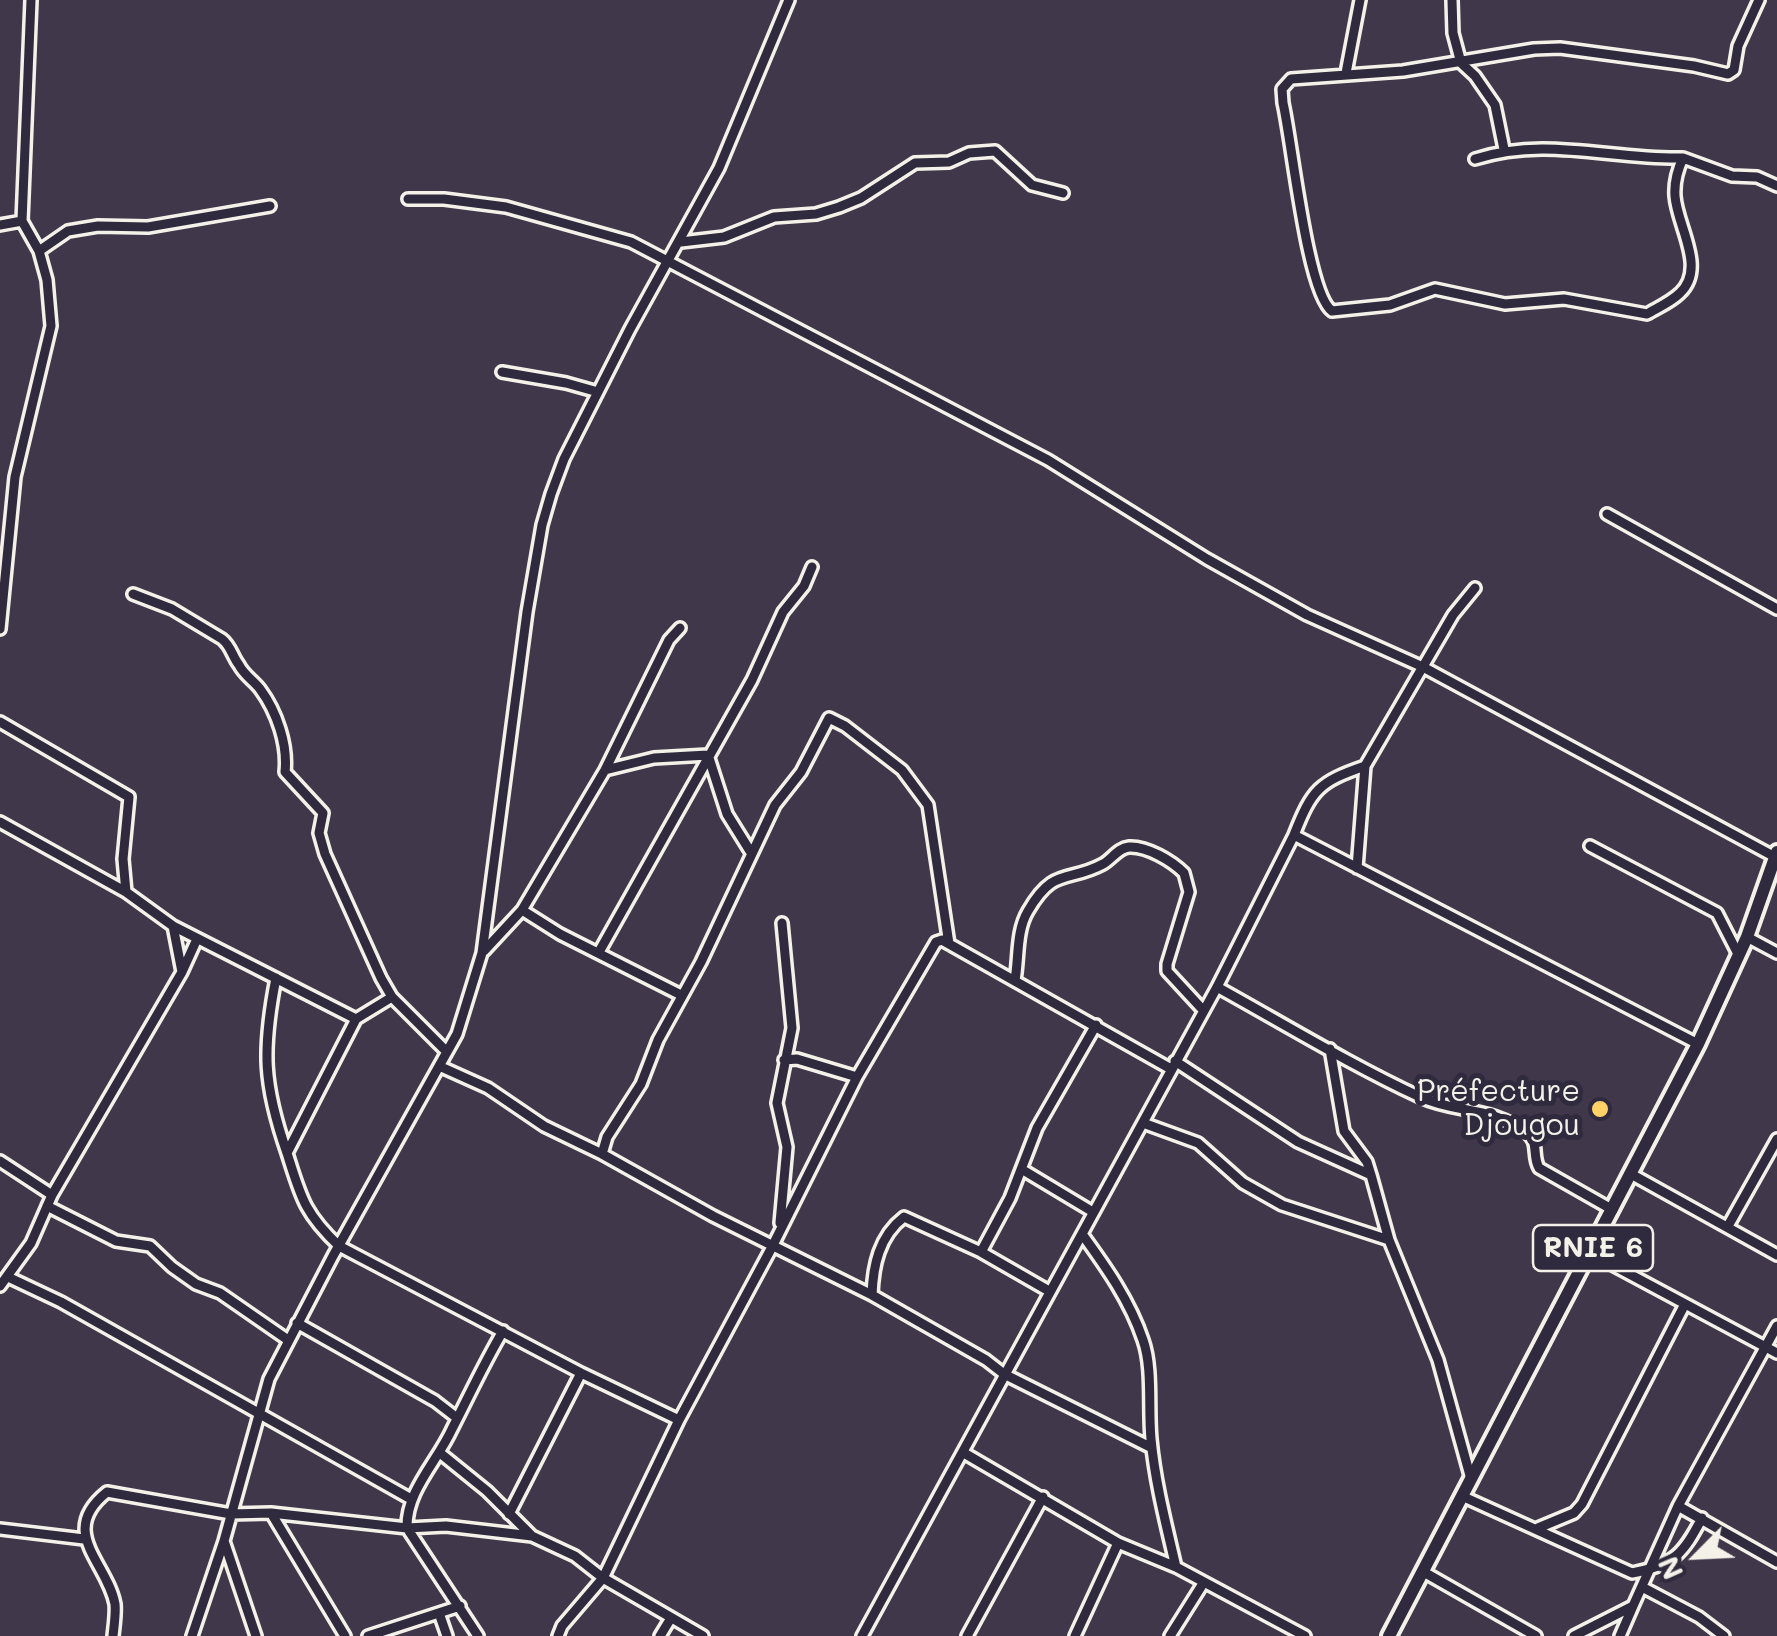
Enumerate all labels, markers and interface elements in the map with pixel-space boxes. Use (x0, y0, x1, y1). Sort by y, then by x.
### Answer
place label: Préfecture Djougou (1417, 1074, 1580, 1144)
marker: Préfecture Djougou (1589, 1098, 1611, 1120)
road number: RNIE 6 (1533, 1225, 1653, 1271)
north arrow (1647, 1506, 1747, 1606)
text: N (1649, 1551, 1690, 1585)

